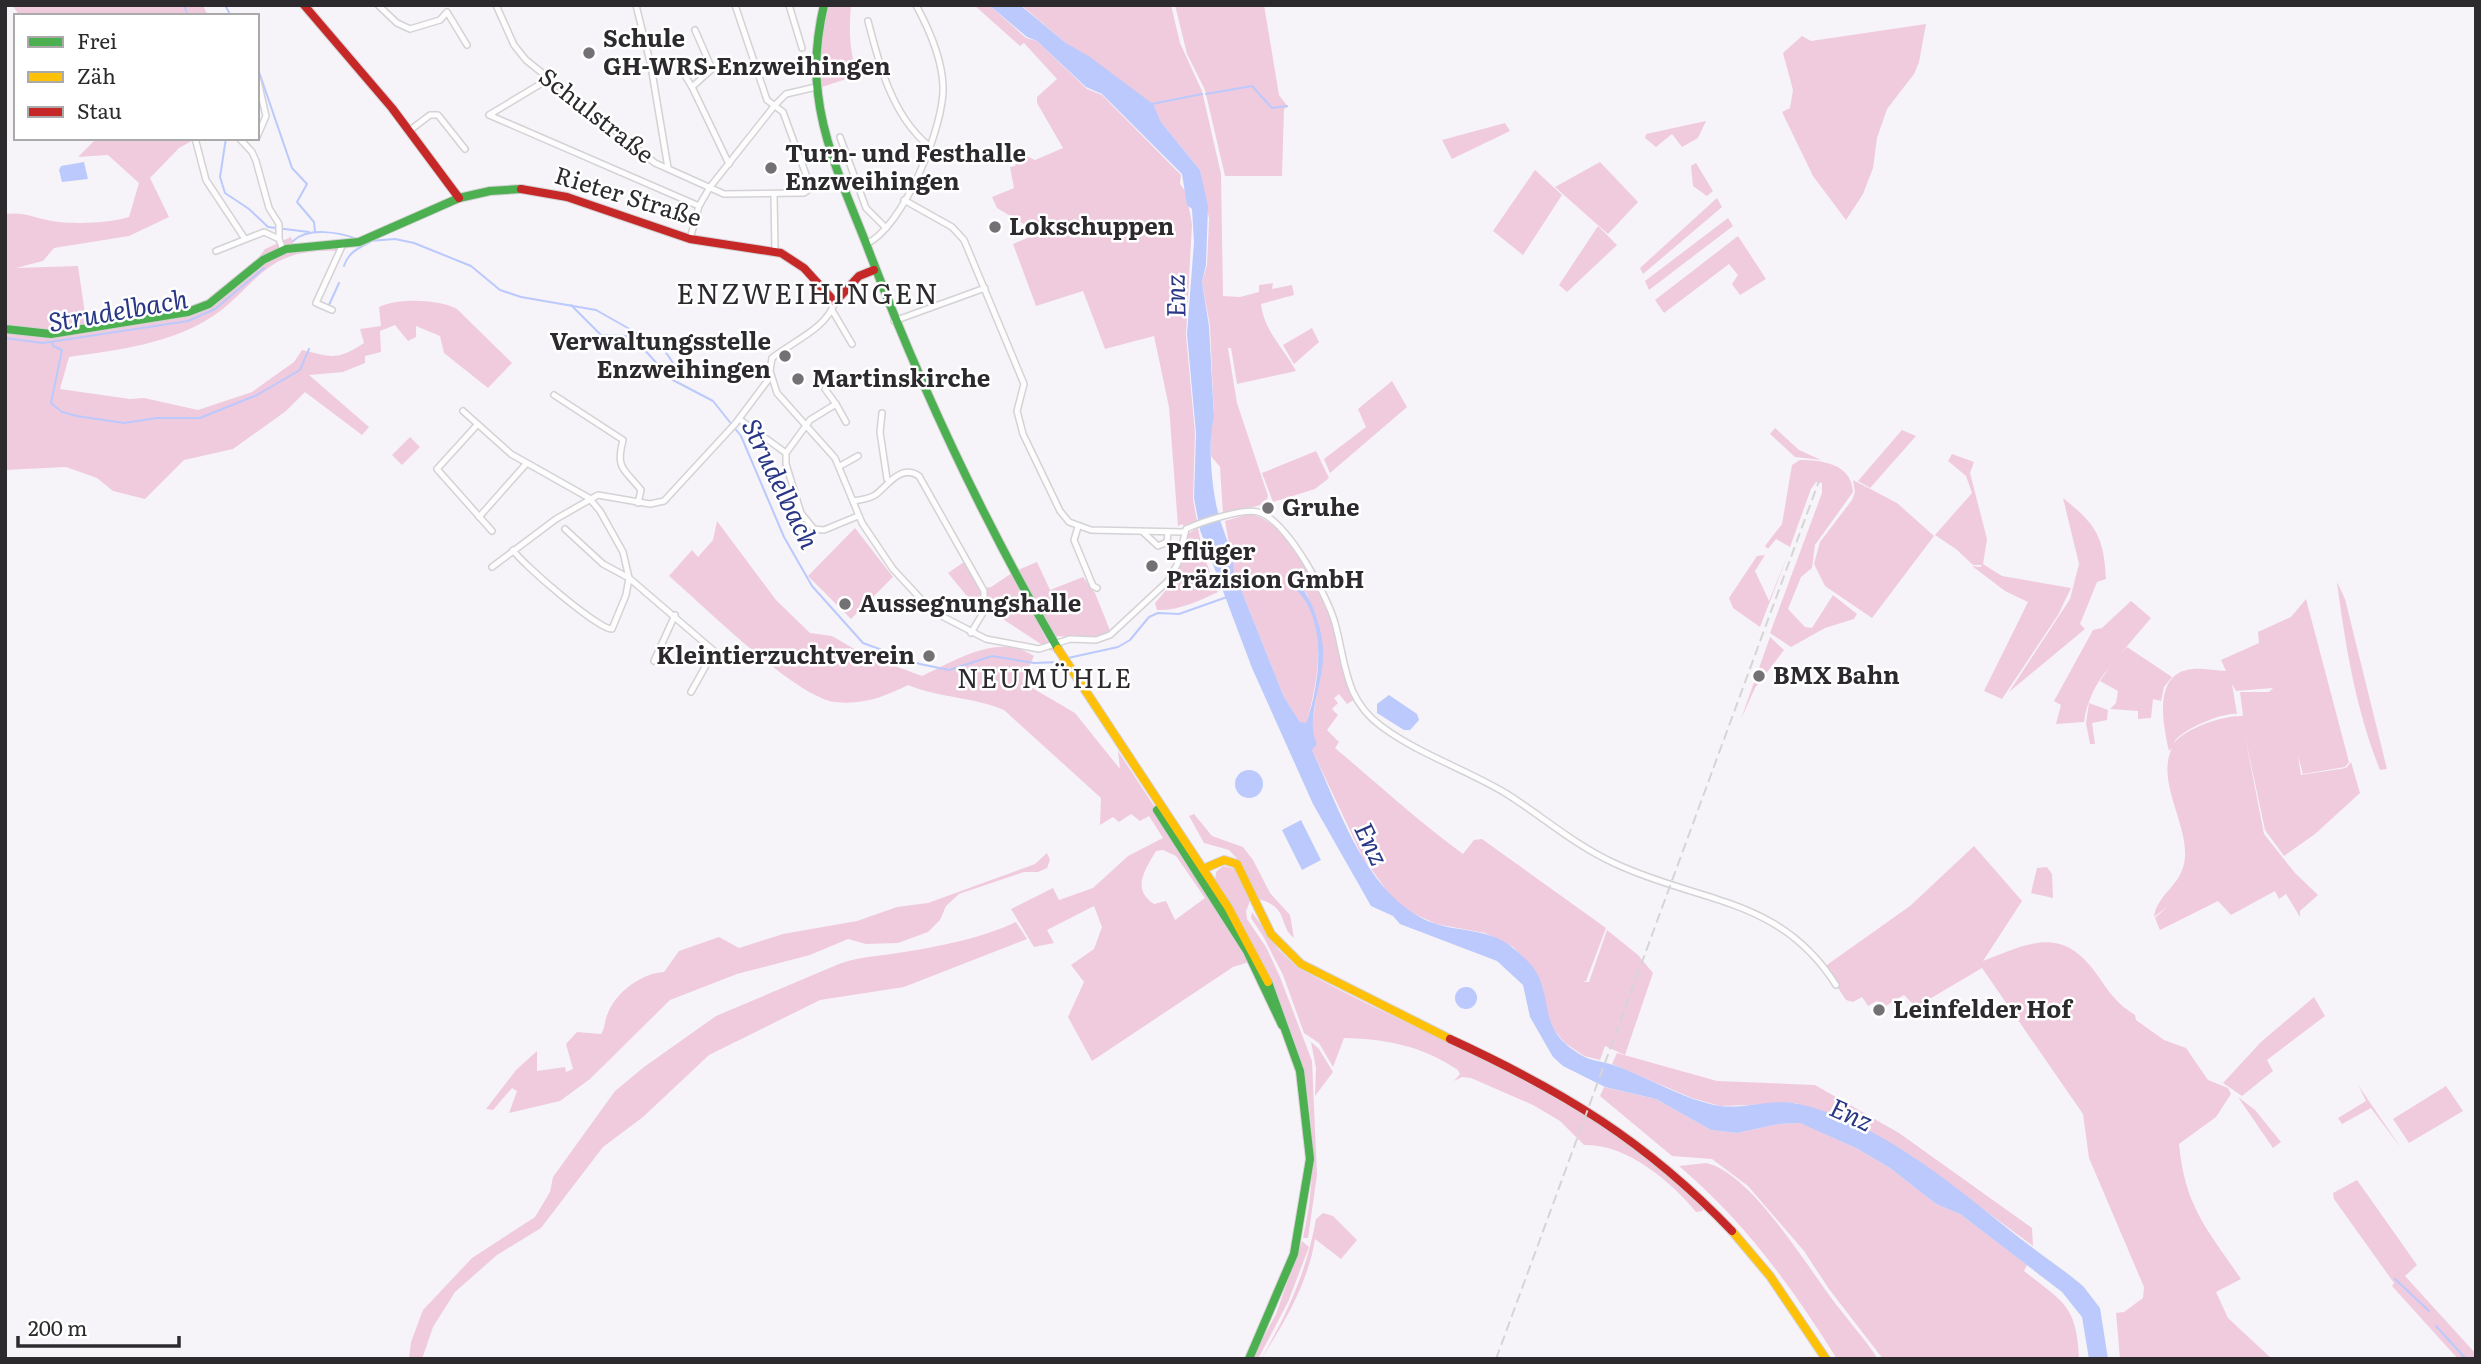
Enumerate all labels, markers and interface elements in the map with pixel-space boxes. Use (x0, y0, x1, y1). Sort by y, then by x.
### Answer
legend (14, 14, 259, 140)
place label: Schule GH-WRS-Enzweihingen (603, 19, 891, 82)
text: Frei (77, 24, 117, 55)
marker: Schule GH-WRS-Enzweihingen (581, 45, 597, 61)
street label: Schulstraße (533, 58, 662, 170)
text: Zäh (77, 59, 116, 90)
text: Stau (77, 94, 122, 125)
place label: Turn- und Festhalle Enzweihingen (785, 134, 1026, 197)
street label: Rieter Straße (551, 156, 706, 234)
marker: Turn- und Festhalle Enzweihingen (763, 160, 779, 176)
place label: Lokschuppen (1009, 207, 1174, 242)
marker: Lokschuppen (987, 219, 1003, 235)
district label: ENZWEIHINGEN (676, 271, 940, 313)
water label: Enz (1154, 274, 1193, 318)
water label: Strudelbach (45, 277, 190, 340)
place label: Verwaltungsstelle Enzweihingen (550, 322, 771, 385)
marker: Verwaltungsstelle Enzweihingen (777, 348, 793, 364)
place label: Martinskirche (812, 359, 990, 394)
marker: Martinskirche (790, 371, 806, 387)
water label: Strudelbach (734, 411, 831, 555)
place label: Gruhe (1282, 488, 1360, 523)
marker: Gruhe (1260, 500, 1276, 516)
place label: Pflüger Präzision GmbH (1166, 532, 1364, 595)
marker: Pflüger Präzision GmbH (1144, 558, 1160, 574)
place label: Aussegnungshalle (859, 584, 1081, 619)
marker: Aussegnungshalle (837, 596, 853, 612)
place label: Kleintierzuchtverein (656, 636, 915, 671)
marker: Kleintierzuchtverein (921, 648, 937, 664)
place label: BMX Bahn (1773, 656, 1900, 691)
district label: NEUMÜHLE (957, 657, 1133, 696)
marker: BMX Bahn (1751, 668, 1767, 684)
water label: Enz (1346, 815, 1400, 871)
place label: Leinfelder Hof (1893, 990, 2074, 1025)
marker: Leinfelder Hof (1871, 1002, 1887, 1018)
water label: Enz (1824, 1086, 1880, 1139)
scale bar (18, 1304, 178, 1348)
text: 200 m (28, 1311, 88, 1342)

